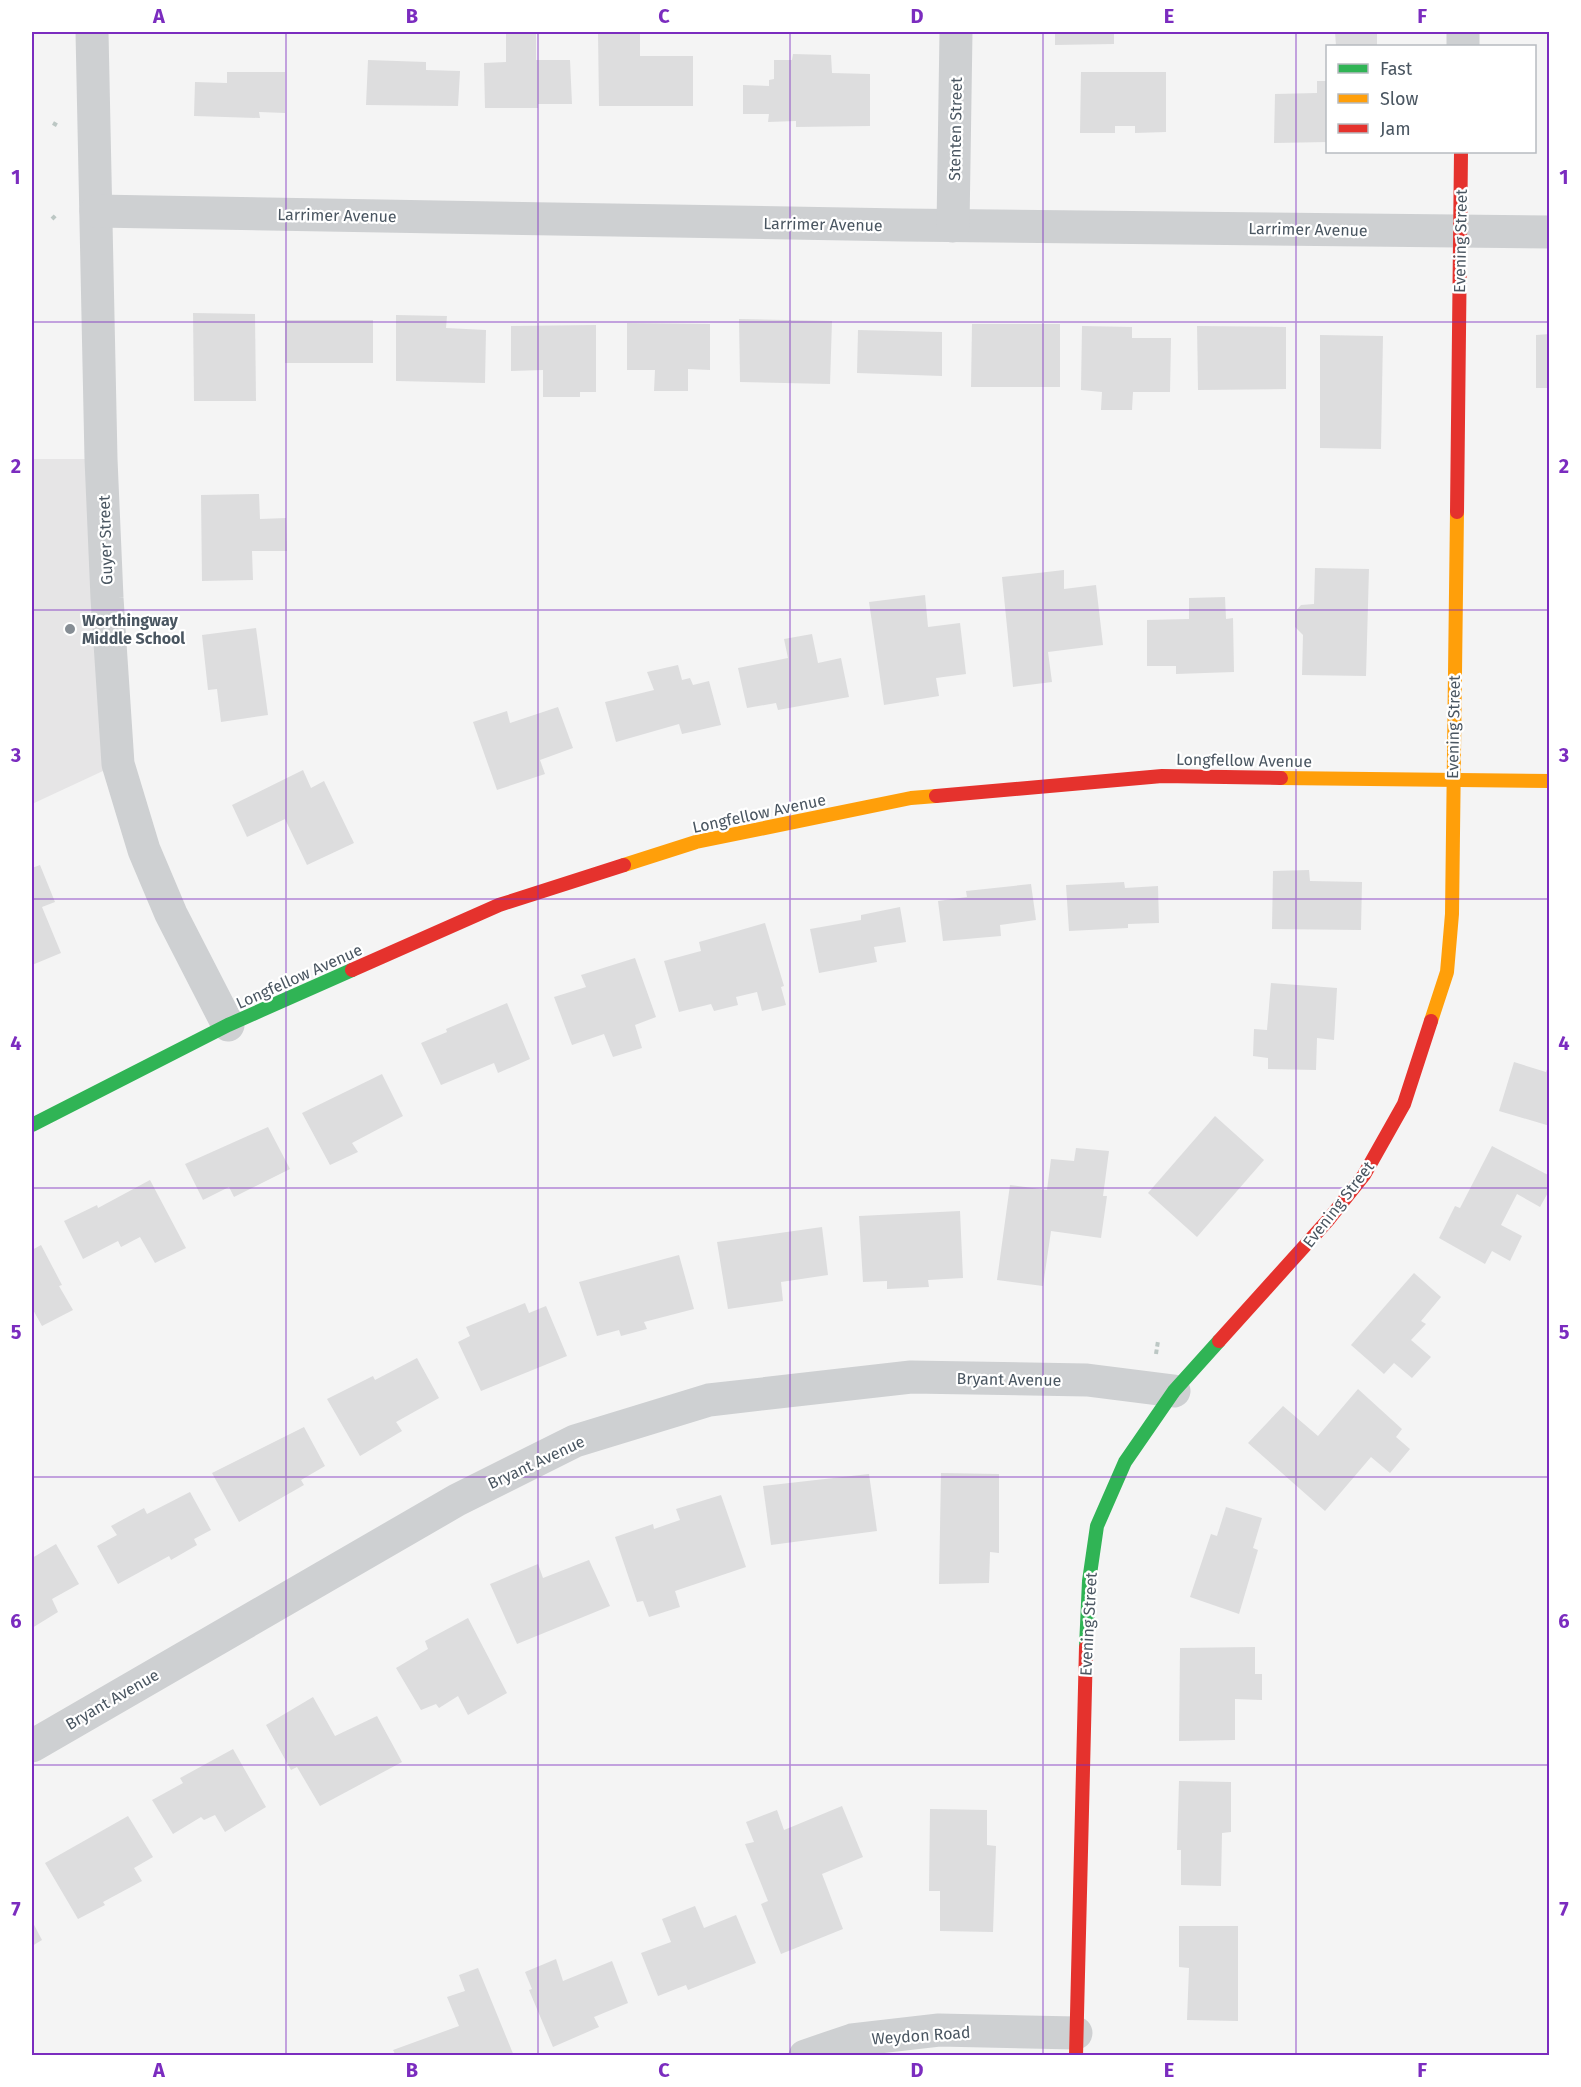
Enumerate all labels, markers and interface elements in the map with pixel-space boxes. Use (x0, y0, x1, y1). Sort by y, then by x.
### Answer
text: A (152, 4, 166, 28)
text: B (406, 4, 418, 28)
text: C (658, 4, 670, 28)
text: D (910, 4, 924, 28)
text: E (1164, 4, 1174, 28)
text: F (1417, 4, 1427, 28)
legend (1326, 45, 1536, 153)
text: Fast (1380, 58, 1413, 80)
street label: Stenten Street (945, 77, 966, 181)
text: Slow (1380, 88, 1419, 110)
text: Jam (1380, 118, 1411, 140)
text: 1 (11, 165, 21, 189)
text: 1 (1559, 165, 1569, 189)
street label: Evening Street (1450, 189, 1471, 293)
street label: Larrimer Avenue (277, 205, 397, 226)
street label: Larrimer Avenue (763, 214, 883, 235)
street label: Larrimer Avenue (1248, 219, 1368, 240)
text: 2 (11, 454, 21, 478)
text: 2 (1559, 454, 1569, 478)
street label: Guyer Street (94, 495, 117, 585)
place label: Worthingway Middle School (82, 611, 185, 648)
marker: Worthingway Middle School (63, 622, 77, 636)
street label: Evening Street (1443, 675, 1464, 779)
text: 3 (10, 743, 21, 767)
text: 3 (1558, 743, 1569, 767)
street label: Longfellow Avenue (1176, 750, 1312, 771)
street label: Longfellow Avenue (691, 790, 828, 837)
street label: Longfellow Avenue (233, 940, 365, 1013)
text: 4 (10, 1031, 22, 1055)
text: 4 (1558, 1031, 1570, 1055)
street label: Evening Street (1299, 1157, 1378, 1251)
text: 5 (11, 1320, 22, 1344)
text: 5 (1559, 1320, 1570, 1344)
street label: Bryant Avenue (956, 1369, 1062, 1390)
street label: Bryant Avenue (485, 1432, 588, 1493)
street label: Evening Street (1076, 1571, 1101, 1676)
text: 6 (10, 1609, 22, 1633)
text: 6 (1558, 1609, 1570, 1633)
street label: Bryant Avenue (62, 1665, 162, 1734)
text: 7 (11, 1897, 21, 1921)
text: 7 (1559, 1897, 1569, 1921)
street label: Weydon Road (871, 2023, 971, 2048)
text: A (152, 2058, 166, 2082)
text: B (406, 2058, 418, 2082)
text: C (658, 2058, 670, 2082)
text: D (910, 2058, 924, 2082)
text: E (1164, 2058, 1174, 2082)
text: F (1417, 2058, 1427, 2082)

